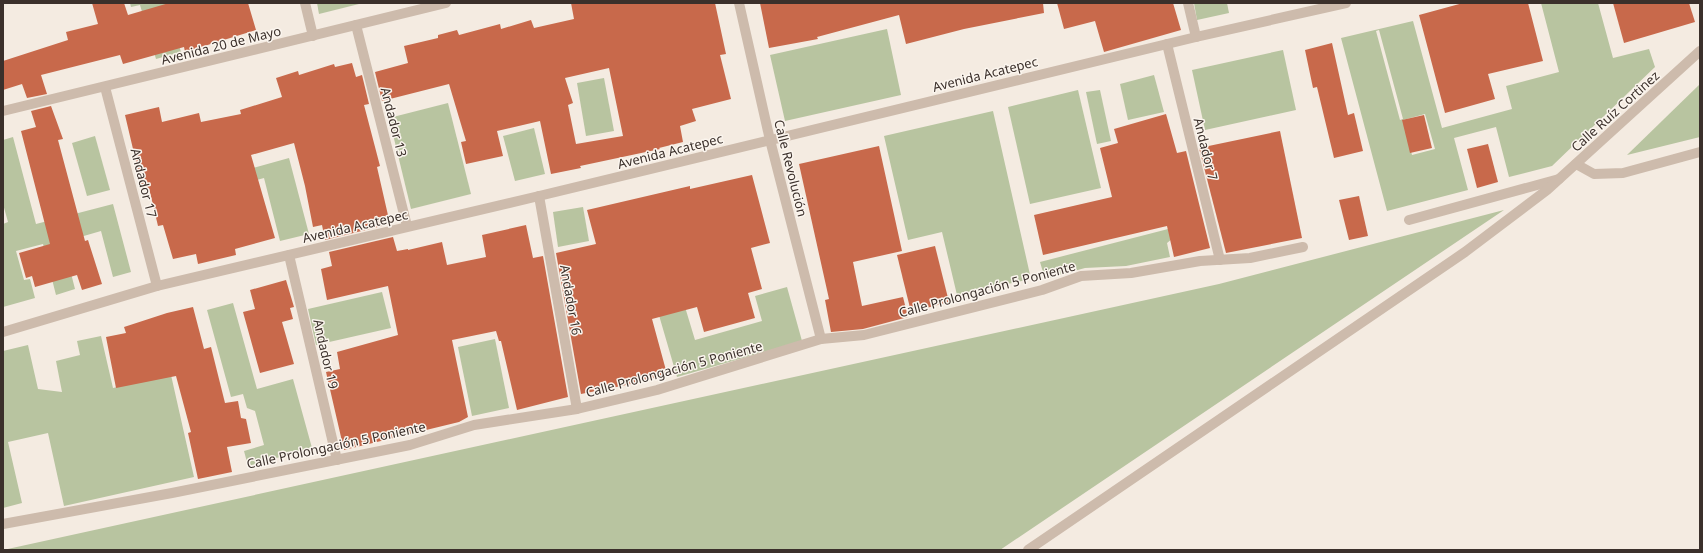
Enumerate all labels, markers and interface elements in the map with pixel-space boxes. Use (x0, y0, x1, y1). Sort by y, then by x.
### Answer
street label: Avenida 20 de Mayo (159, 21, 283, 69)
street label: Avenida Acatepec (931, 52, 1039, 96)
street label: Calle Ruíz Cortinez (1567, 67, 1663, 155)
street label: Andador 13 (377, 85, 411, 159)
street label: Andador 7 (1190, 116, 1222, 182)
street label: Calle Revolución (770, 118, 812, 218)
street label: Avenida Acatepec (616, 129, 724, 173)
street label: Andador 17 (127, 146, 161, 220)
street label: Avenida Acatepec (300, 205, 410, 247)
street label: Calle Prolongación 5 Poniente (897, 257, 1077, 321)
street label: Andador 16 (556, 263, 586, 337)
street label: Andador 19 (309, 317, 343, 391)
street label: Calle Prolongación 5 Poniente (584, 337, 764, 401)
street label: Calle Prolongación 5 Poniente (245, 417, 427, 473)

